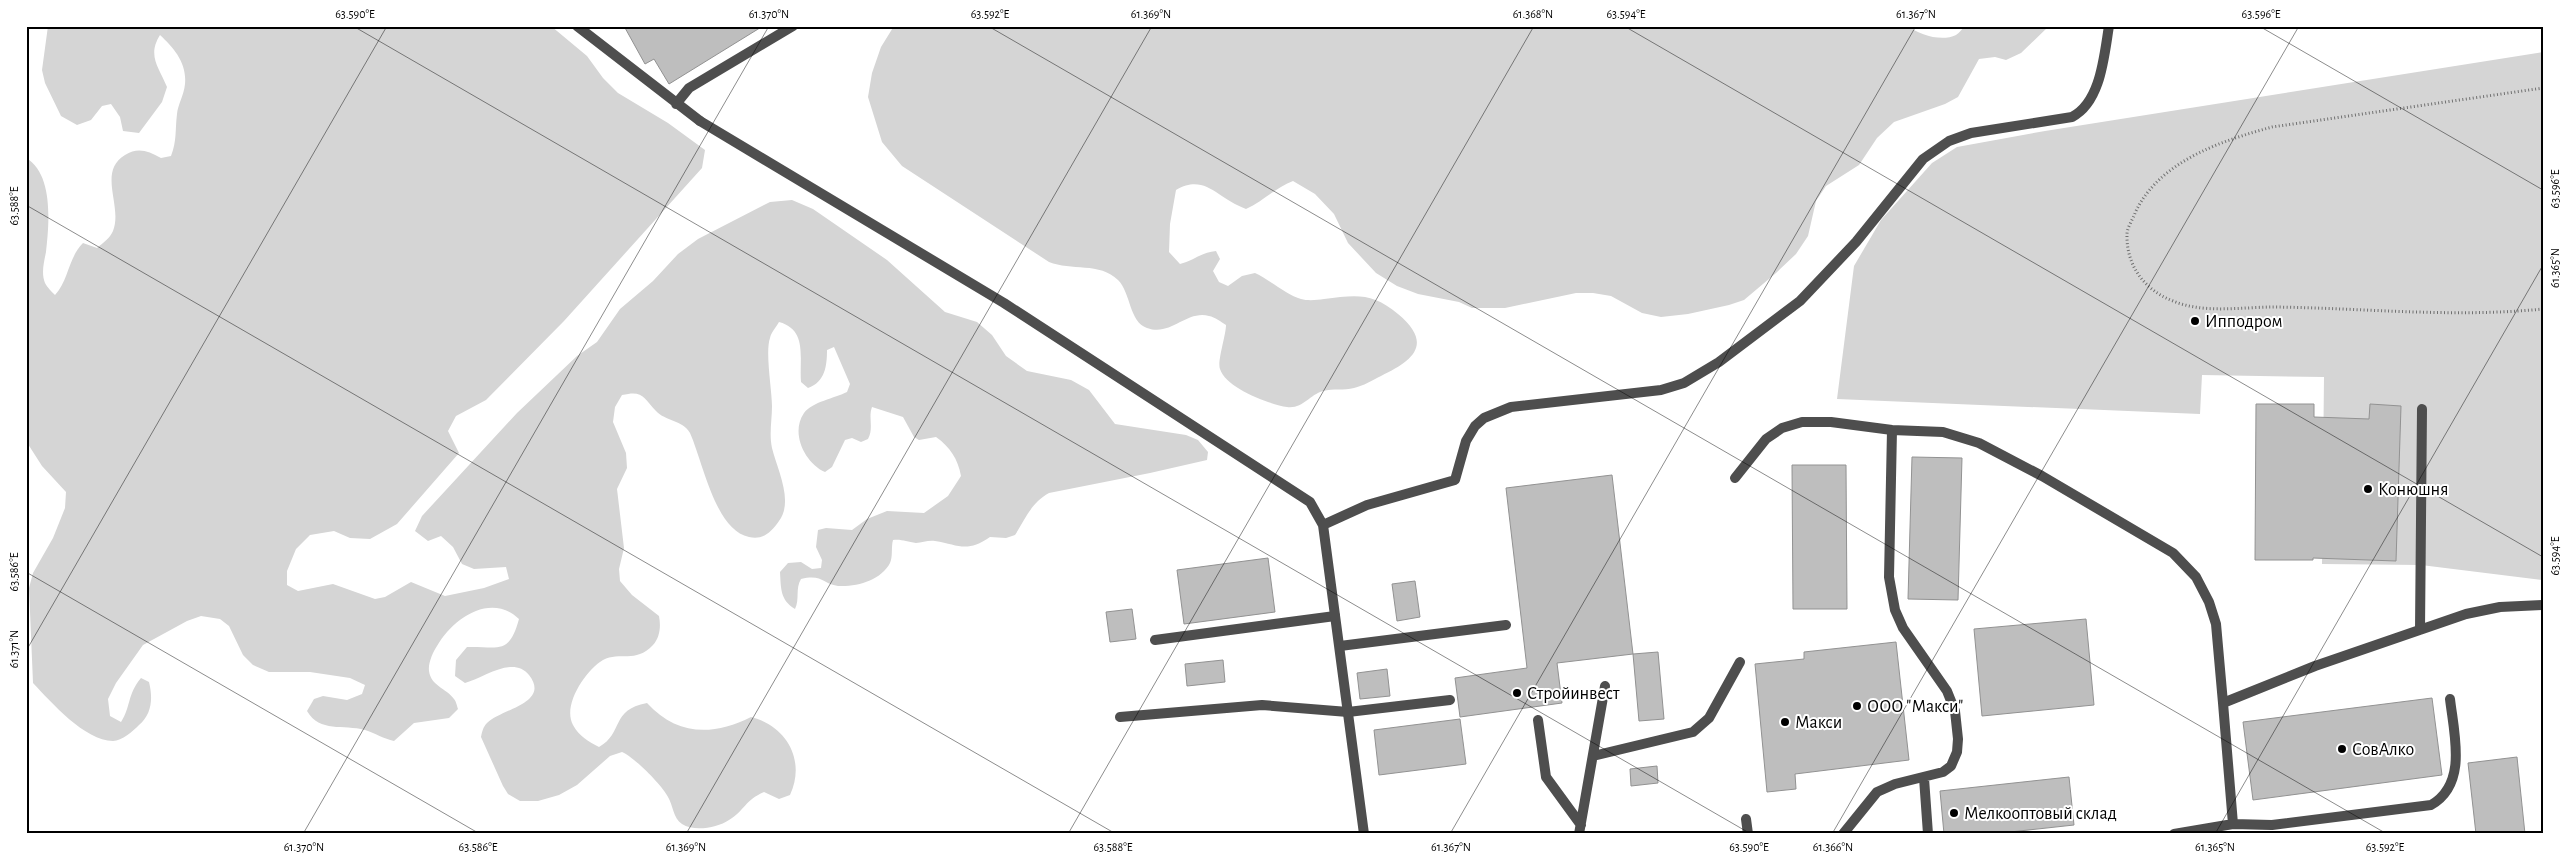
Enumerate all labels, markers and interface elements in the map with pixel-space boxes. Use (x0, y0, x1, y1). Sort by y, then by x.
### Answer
text: 63.590°E (335, 8, 375, 20)
text: 61.370°N (749, 8, 789, 20)
text: 63.592°E (971, 8, 1010, 20)
text: 61.369°N (1131, 8, 1171, 20)
text: 61.368°N (1513, 8, 1553, 20)
text: 63.594°E (1606, 8, 1646, 20)
text: 61.367°N (1896, 8, 1936, 20)
text: 63.596°E (2242, 8, 2281, 20)
text: 63.596°E (2549, 169, 2561, 208)
text: 63.588°E (8, 186, 20, 226)
text: 61.365°N (2549, 248, 2561, 288)
place label: Ипподром (2205, 313, 2283, 331)
marker: Ипподром (2189, 315, 2201, 327)
place label: Конюшня (2378, 481, 2448, 499)
marker: Конюшня (2362, 483, 2374, 495)
text: 63.594°E (2549, 536, 2561, 576)
text: 63.586°E (8, 552, 20, 591)
text: 61.371°N (8, 630, 20, 668)
place label: Стройинвест (1527, 685, 1620, 703)
marker: Стройинвест (1511, 687, 1523, 699)
place label: ООО "Макси" (1867, 698, 1963, 716)
marker: ООО "Макси" (1851, 700, 1863, 712)
place label: Макси (1795, 714, 1842, 732)
marker: Макси (1779, 716, 1791, 728)
place label: СовАлко (2352, 741, 2414, 759)
marker: СовАлко (2336, 743, 2348, 755)
place label: Мелкооптовый склад (1964, 805, 2117, 823)
marker: Мелкооптовый склад (1948, 807, 1960, 819)
text: 61.370°N (284, 841, 324, 853)
text: 63.586°E (459, 841, 498, 853)
text: 61.369°N (666, 841, 706, 853)
text: 63.588°E (1093, 841, 1133, 853)
text: 61.367°N (1431, 841, 1471, 853)
text: 63.590°E (1729, 841, 1769, 853)
text: 61.366°N (1813, 841, 1853, 853)
text: 61.365°N (2195, 841, 2235, 853)
text: 63.592°E (2366, 841, 2405, 853)

